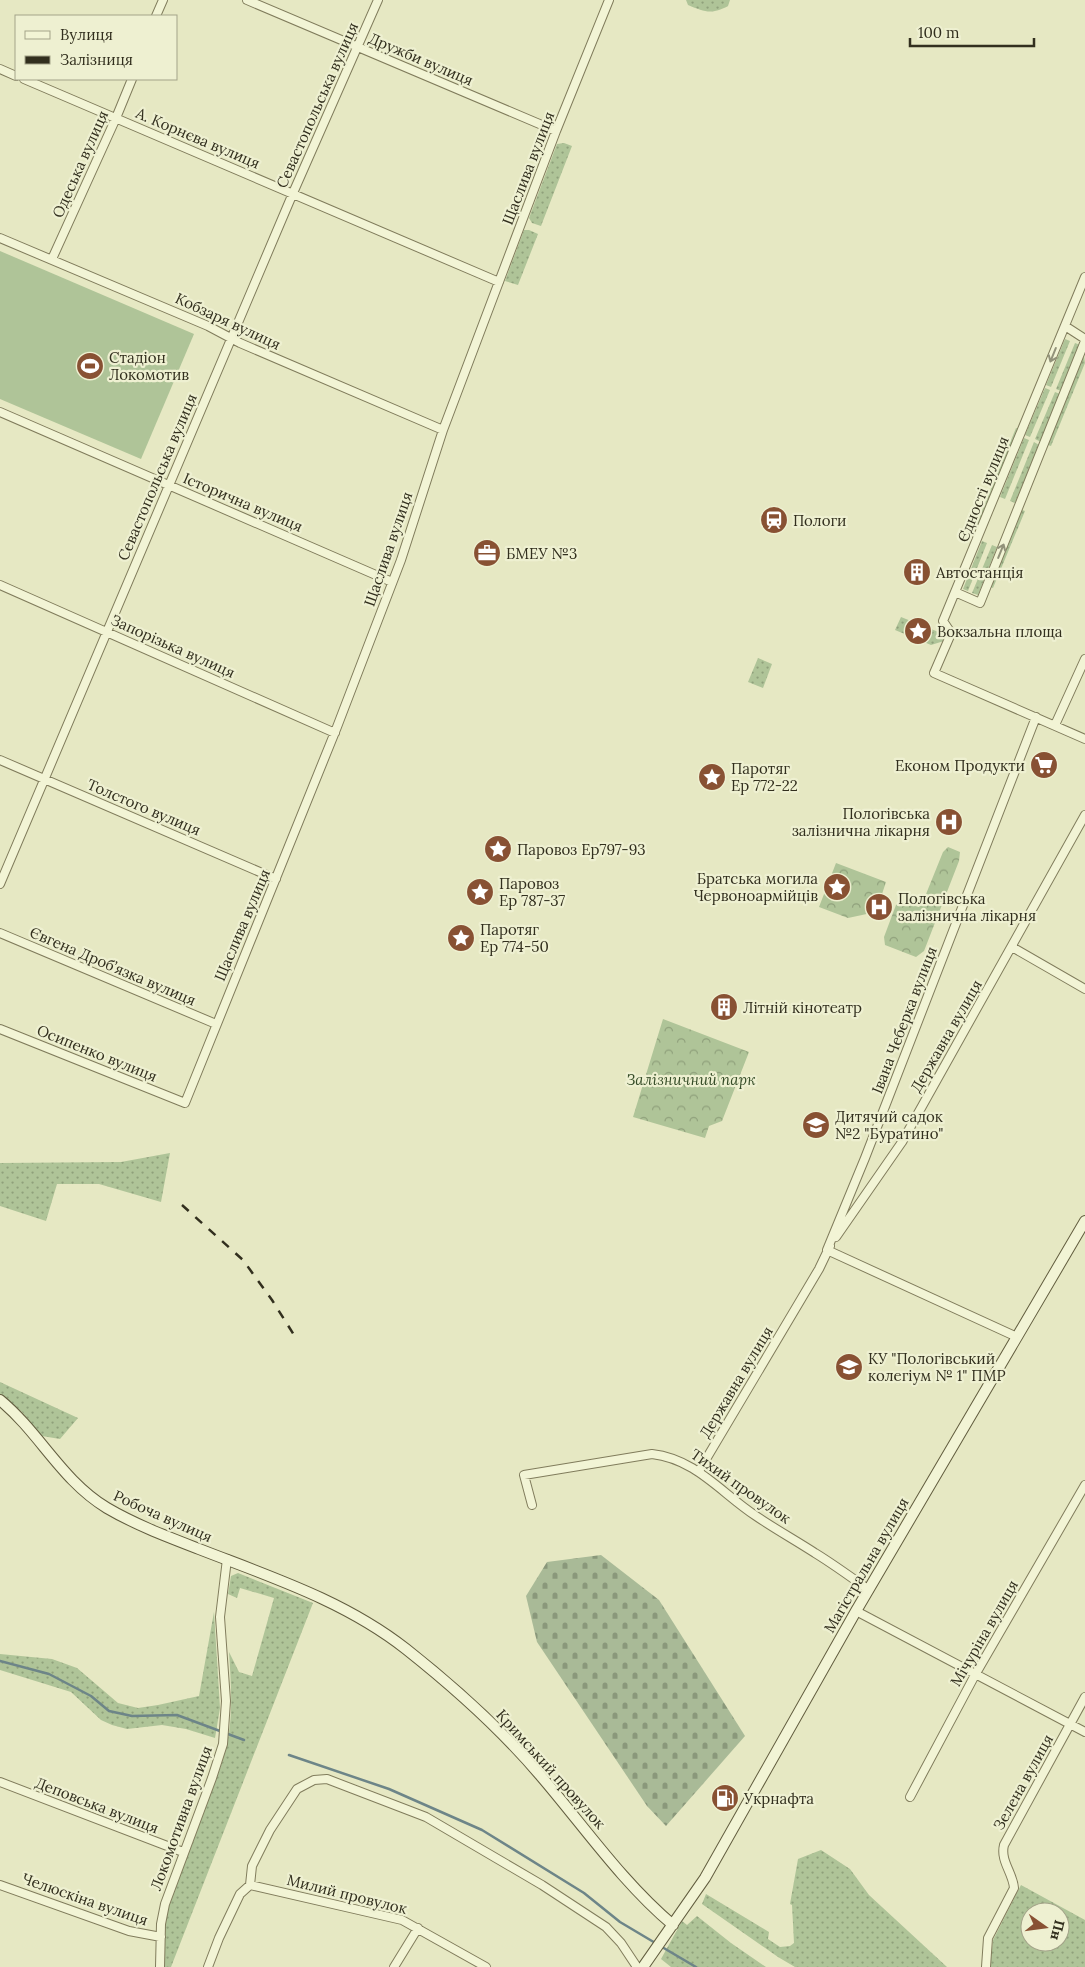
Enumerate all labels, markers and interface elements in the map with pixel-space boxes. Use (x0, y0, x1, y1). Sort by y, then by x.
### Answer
legend (15, 15, 178, 80)
scale bar (910, 15, 1034, 47)
street label: Севастопольська вулиця (272, 19, 362, 191)
text: 100 m (918, 23, 959, 42)
text: Вулиця (60, 25, 113, 44)
street label: Дружби вулиця (366, 28, 476, 90)
text: Залізниця (60, 50, 133, 69)
street label: А. Корнєва вулиця (132, 103, 263, 173)
street label: Одеська вулиця (48, 107, 112, 221)
street label: Щаслива вулиця (498, 109, 558, 227)
street label: Кобзаря вулиця (172, 288, 284, 354)
one-way arrow (1048, 346, 1057, 362)
place label: Стадіон Локомотив (109, 348, 189, 384)
sports icon: Стадіон Локомотив (75, 351, 105, 381)
street label: Севастопольська вулиця (113, 391, 201, 563)
street label: Єдності вулиця (953, 433, 1013, 545)
street label: Історична вулиця (180, 468, 306, 536)
street label: Щаслива вулиця (359, 489, 417, 609)
station icon: Пологи (759, 505, 789, 535)
place label: Пологи (793, 511, 847, 530)
office icon: БМЕУ №3 (472, 538, 502, 568)
one-way arrow (997, 543, 1006, 559)
place label: БМЕУ №3 (506, 544, 577, 563)
building icon: Автостанція (902, 557, 932, 587)
place label: Автостанція (935, 563, 1023, 582)
street label: Запорізька вулиця (108, 610, 238, 682)
place icon: Вокзальна площа (903, 616, 933, 646)
place label: Вокзальна площа (937, 622, 1063, 641)
supermarket icon: Економ Продукти (1029, 750, 1059, 780)
place label: Економ Продукти (895, 756, 1025, 775)
place label: Паротяг Ер 772-22 (731, 759, 798, 795)
place icon: Паротяг Ер 772-22 (697, 762, 727, 792)
street label: Толстого вулиця (84, 775, 204, 839)
place label: Пологiвська залiзнична лiкарня (792, 804, 930, 840)
hospital icon: Пологiвська залiзнична лiкарня (934, 807, 964, 837)
place icon: Паровоз Ер797-93 (483, 834, 513, 864)
place label: Паровоз Ер797-93 (517, 840, 646, 859)
street label: Щаслива вулиця (210, 866, 274, 984)
place label: Братська могила Червоноармійців (693, 869, 818, 905)
place icon: Братська могила Червоноармійців (822, 872, 852, 902)
place label: Паровоз Ер 787-37 (499, 874, 565, 910)
place icon: Паровоз Ер 787-37 (465, 877, 495, 907)
place label: Пологівська залізнична лікарня (898, 889, 1036, 925)
hospital icon: Пологівська залізнична лікарня (864, 892, 894, 922)
place label: Паротяг Ер 774-50 (480, 920, 549, 956)
street label: Євгена Дроб’язка вулиця (27, 922, 199, 1010)
place icon: Паротяг Ер 774-50 (446, 923, 476, 953)
street label: Івана Чеберка вулиця (867, 944, 941, 1096)
street label: Державна вулиця (906, 976, 986, 1096)
building icon: Літній кінотеатр (709, 992, 739, 1022)
place label: Літній кінотеатр (743, 998, 862, 1017)
street label: Осипенко вулиця (34, 1020, 160, 1086)
park label: Залізничний парк (626, 1070, 756, 1089)
place label: Дитячий садок №2 "Буратино" (835, 1107, 943, 1143)
school or university icon: Дитячий садок №2 "Буратино" (801, 1110, 831, 1140)
street label: Державна вулиця (695, 1323, 777, 1441)
place label: КУ "Пологівський колегіум № 1" ПМР (868, 1349, 1006, 1385)
school or university icon: КУ "Пологівський колегіум № 1" ПМР (834, 1352, 864, 1382)
street label: Тихий провулок (687, 1444, 795, 1528)
street label: Робоча вулиця (111, 1486, 215, 1546)
street label: Магістральна вулиця (819, 1494, 913, 1636)
street label: Мічуріна вулиця (946, 1576, 1022, 1690)
street label: Кримський провулок (492, 1705, 610, 1833)
street label: Зелена вулиця (989, 1731, 1057, 1833)
street label: Локомотивна вулиця (146, 1743, 216, 1893)
street label: Деповська вулиця (32, 1773, 162, 1837)
fuel station icon: Укрнафта (710, 1783, 740, 1813)
place label: Укрнафта (743, 1789, 814, 1808)
street label: Челюскіна вулиця (19, 1869, 151, 1929)
street label: Милий провулок (285, 1870, 409, 1918)
north arrow (1020, 1902, 1070, 1952)
text: Пн (1046, 1918, 1069, 1942)

